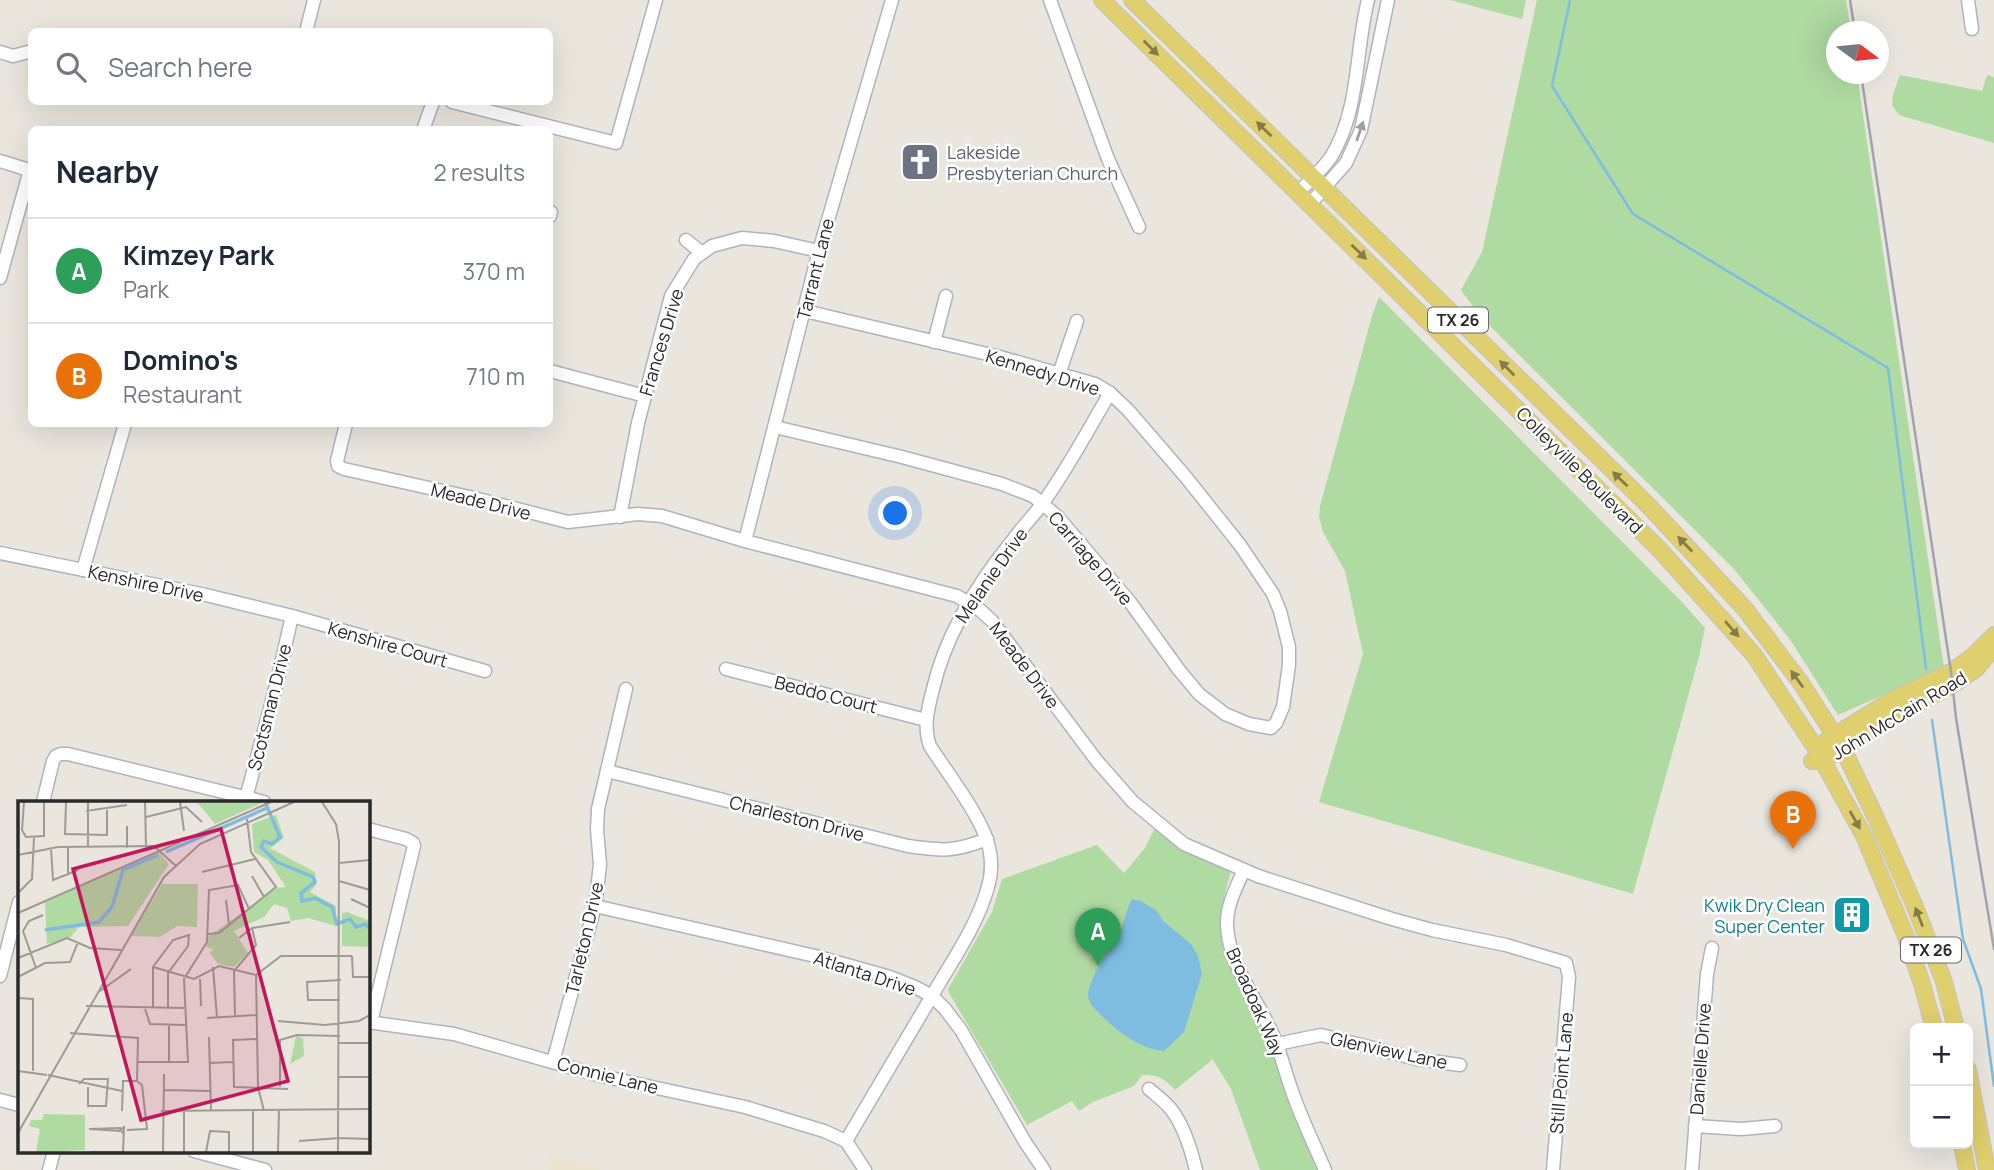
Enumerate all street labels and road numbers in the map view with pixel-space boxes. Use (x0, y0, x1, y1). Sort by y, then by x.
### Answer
street label: Tarrant Lane (791, 216, 839, 322)
street label: Frances Drive (633, 285, 689, 399)
road number: TX 26 (1428, 308, 1488, 332)
street label: Kennedy Drive (983, 343, 1103, 401)
street label: Colleyville Boulevard (1511, 401, 1649, 539)
street label: Meade Drive (428, 477, 534, 525)
street label: Carriage Drive (1044, 506, 1138, 610)
street label: Melanie Drive (949, 523, 1033, 627)
street label: Kenshire Drive (86, 559, 206, 607)
street label: Kenshire Court (325, 615, 451, 673)
street label: Meade Drive (985, 617, 1065, 713)
street label: Scotsman Drive (242, 641, 296, 773)
street label: John McCain Road (1827, 665, 1971, 765)
street label: Beddo Court (772, 670, 880, 718)
street label: Charleston Drive (727, 790, 867, 846)
street label: Tarleton Drive (559, 879, 609, 997)
road number: TX 26 (1901, 938, 1961, 962)
street label: Broadoak Way (1221, 944, 1291, 1061)
street label: Atlanta Drive (811, 945, 919, 1001)
street label: Danielle Drive (1684, 1002, 1716, 1116)
street label: Still Point Lane (1544, 1011, 1578, 1135)
street label: Glenview Lane (1328, 1026, 1450, 1074)
street label: Connie Lane (555, 1051, 661, 1099)

